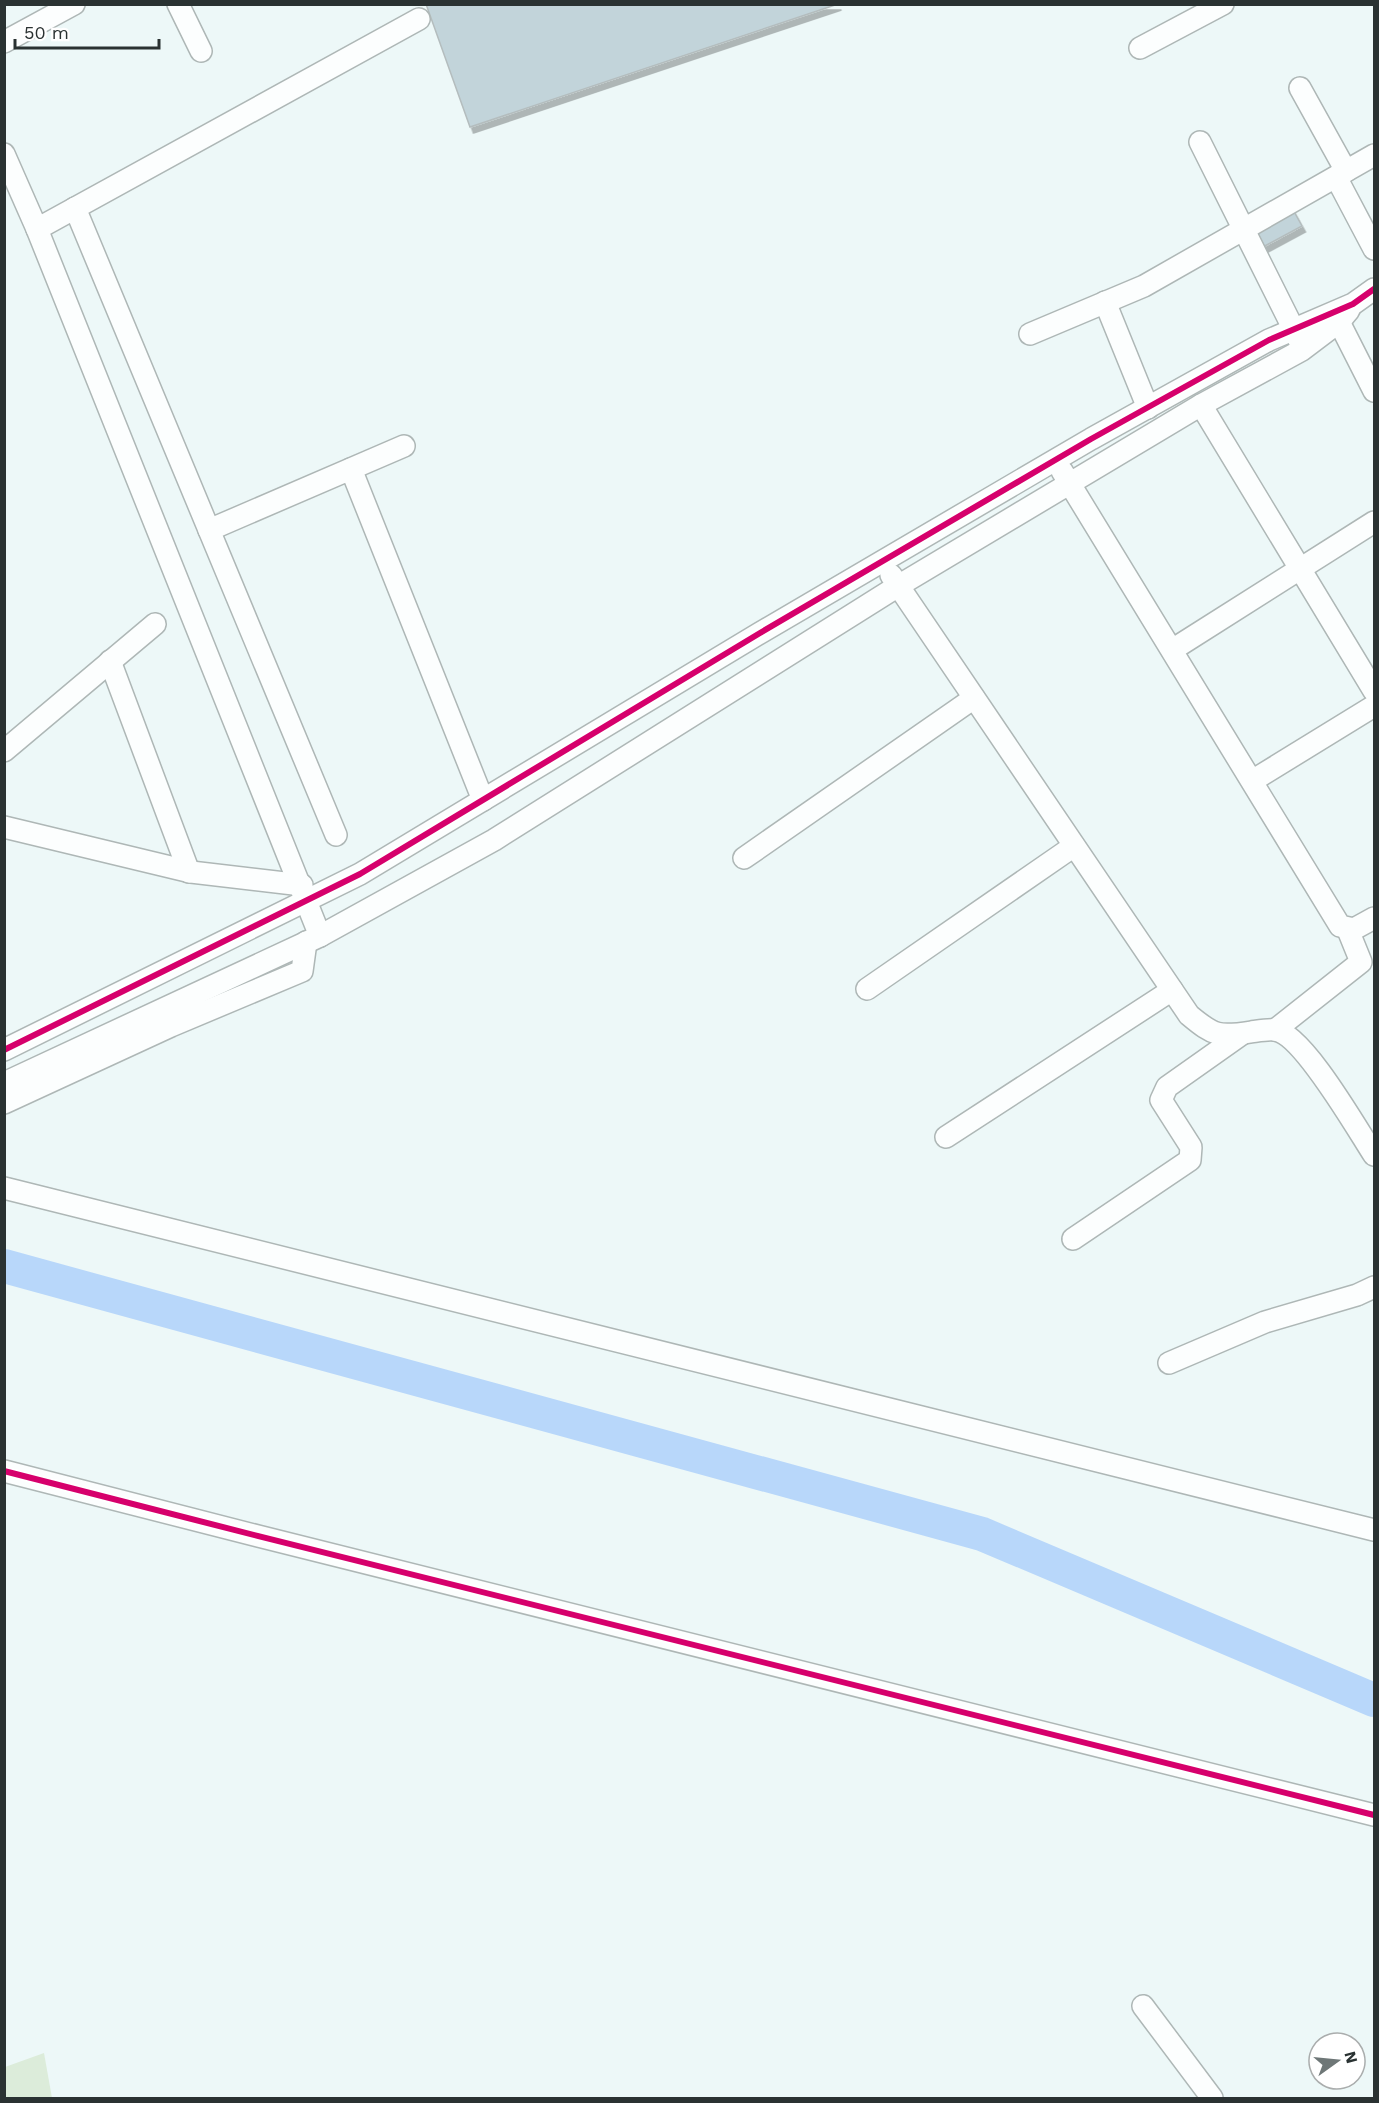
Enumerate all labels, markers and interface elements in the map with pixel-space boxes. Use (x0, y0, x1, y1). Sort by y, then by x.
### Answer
scale bar (15, 12, 159, 50)
text: 50 m (24, 22, 69, 43)
north arrow (1307, 2031, 1367, 2091)
text: N (1340, 2049, 1362, 2065)

